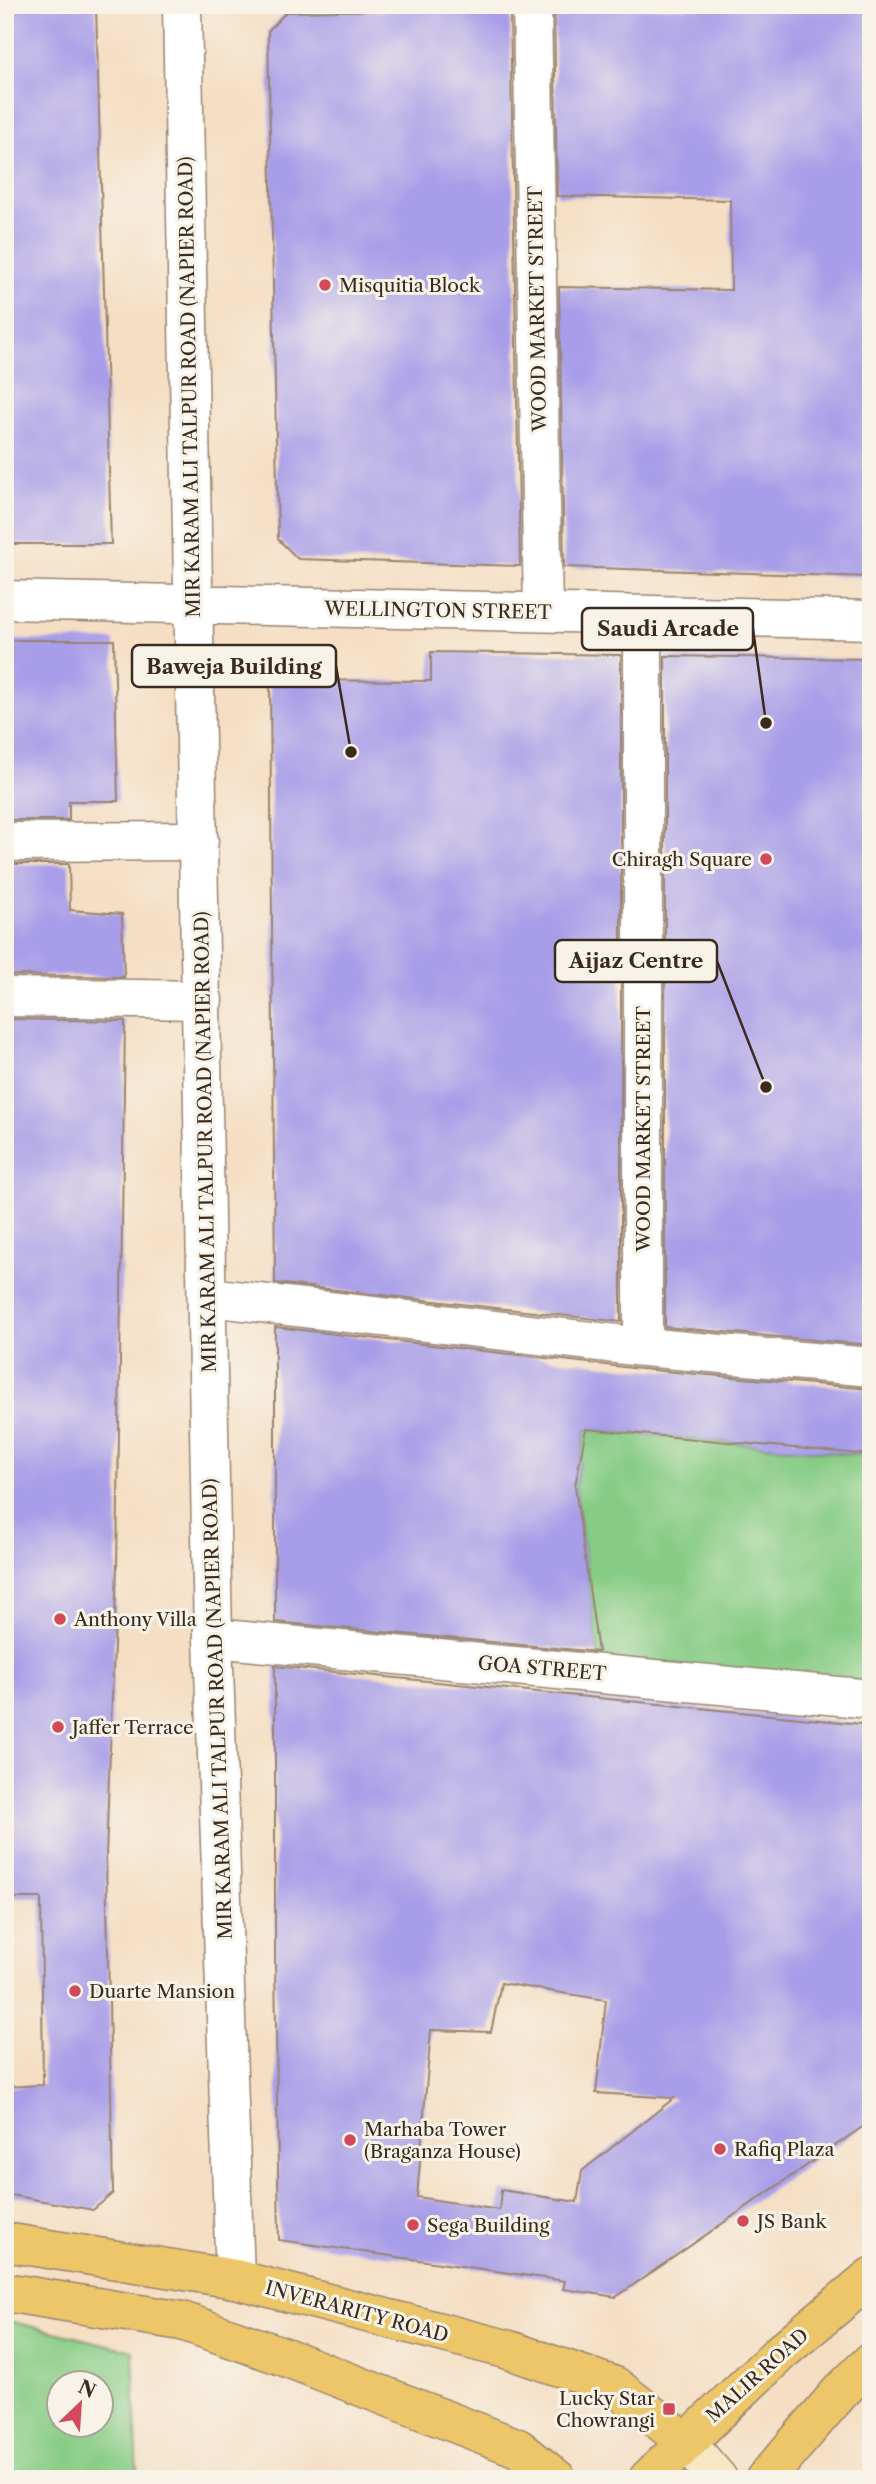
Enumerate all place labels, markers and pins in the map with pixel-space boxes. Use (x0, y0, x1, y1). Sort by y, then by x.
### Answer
place label: Misquitia Block (339, 274, 481, 297)
marker: Misquitia Block (317, 277, 333, 293)
callout: Saudi Arcade (582, 608, 753, 650)
callout: Baweja Building (132, 645, 336, 687)
place label: Chiragh Square (612, 848, 752, 871)
marker: Chiragh Square (758, 851, 774, 867)
callout: Aijaz Centre (555, 940, 717, 982)
place label: Anthony Villa (73, 1608, 197, 1631)
marker: Anthony Villa (52, 1611, 68, 1627)
place label: Jaffer Terrace (69, 1716, 194, 1739)
marker: Jaffer Terrace (50, 1719, 66, 1735)
place label: Duarte Mansion (89, 1980, 235, 2003)
marker: Duarte Mansion (67, 1983, 83, 1999)
place label: Marhaba Tower (Braganza House) (364, 2118, 521, 2163)
marker: Marhaba Tower (Braganza House) (342, 2132, 358, 2148)
place label: Rafiq Plaza (734, 2138, 834, 2161)
marker: Rafiq Plaza (712, 2141, 728, 2157)
place label: JS Bank (754, 2210, 827, 2233)
marker: JS Bank (735, 2213, 751, 2229)
place label: Sega Building (427, 2214, 550, 2237)
marker: Sega Building (405, 2217, 421, 2233)
place label: Lucky Star Chowrangi (556, 2387, 655, 2432)
marker: Lucky Star Chowrangi (661, 2401, 677, 2417)

